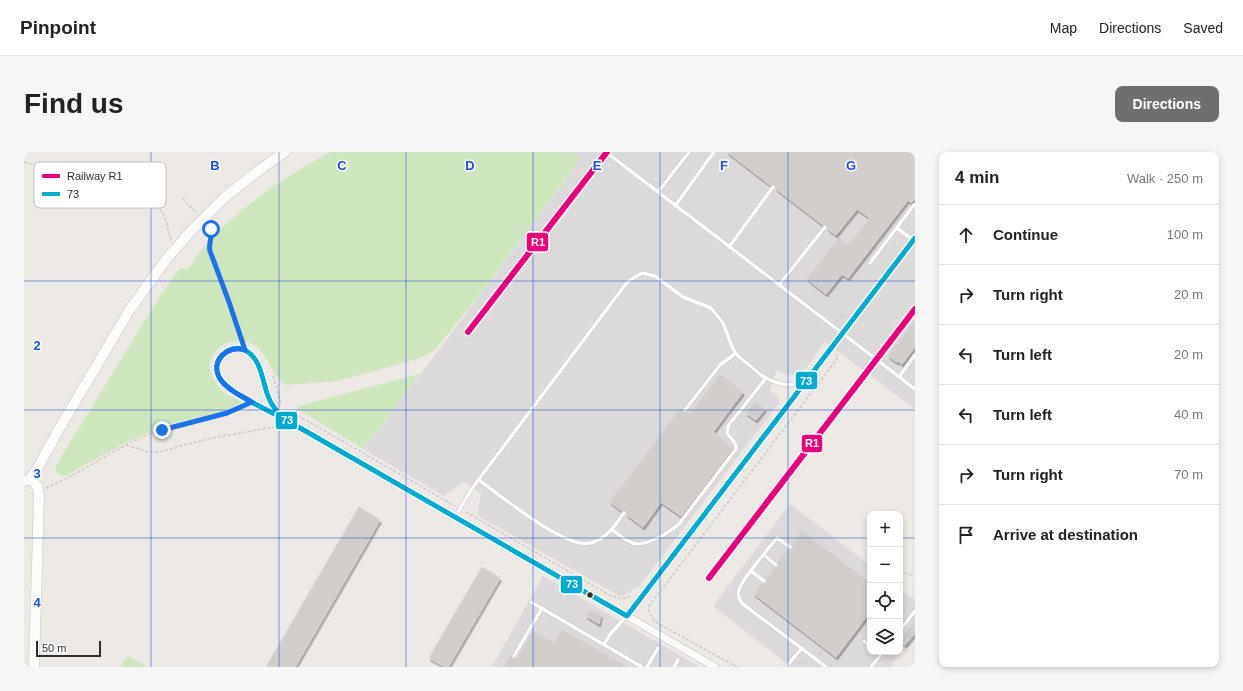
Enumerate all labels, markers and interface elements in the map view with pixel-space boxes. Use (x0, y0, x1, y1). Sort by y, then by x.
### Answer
text: Pinpoint (20, 17, 96, 38)
text: Map (1050, 20, 1077, 36)
text: Directions (1099, 20, 1161, 36)
text: Saved (1183, 20, 1223, 36)
button: Directions (1115, 86, 1219, 122)
text: Find us (24, 88, 124, 119)
text: B (210, 158, 220, 173)
text: C (337, 158, 347, 173)
text: D (465, 158, 475, 173)
text: E (593, 158, 602, 173)
text: F (720, 158, 728, 173)
text: G (846, 158, 856, 173)
legend (34, 162, 166, 208)
text: 4 min (955, 168, 999, 187)
text: Railway R1 (67, 170, 123, 182)
text: Walk · 250 m (1127, 171, 1203, 186)
text: 73 (67, 188, 79, 200)
route start (202, 220, 220, 238)
icon: ahead (955, 224, 977, 246)
text: Continue (993, 226, 1058, 243)
text: 100 m (1167, 227, 1203, 242)
line badge: R1 (526, 232, 549, 252)
text: R1 (531, 236, 545, 248)
icon: right (955, 284, 977, 306)
text: Turn right (993, 286, 1063, 303)
text: 20 m (1174, 287, 1203, 302)
text: 2 (33, 338, 41, 353)
icon: left (955, 344, 977, 366)
text: Turn left (993, 346, 1052, 363)
text: 20 m (1174, 347, 1203, 362)
line badge: 73 (795, 371, 818, 390)
text: 73 (800, 375, 812, 387)
icon: left (955, 404, 977, 426)
text: Turn left (993, 406, 1052, 423)
text: 40 m (1174, 407, 1203, 422)
line badge: 73 (275, 411, 298, 430)
text: 73 (281, 414, 293, 426)
route end (153, 421, 171, 439)
line badge: R1 (801, 434, 823, 453)
text: R1 (805, 437, 819, 449)
icon: right (955, 464, 977, 486)
text: 3 (33, 466, 41, 481)
text: Turn right (993, 466, 1063, 483)
text: 70 m (1174, 467, 1203, 482)
map controls (867, 511, 903, 655)
button: + (867, 511, 903, 547)
icon: arrive (955, 524, 977, 546)
text: Arrive at destination (993, 526, 1138, 543)
button: − (867, 547, 903, 583)
line badge: 73 (560, 575, 583, 594)
text: 73 (566, 578, 578, 590)
button: locate (867, 583, 903, 619)
unlabelled marker (585, 590, 595, 600)
text: 4 (33, 595, 41, 610)
button: layers (867, 619, 903, 655)
scale bar (36, 639, 101, 658)
text: 50 m (42, 642, 66, 654)

